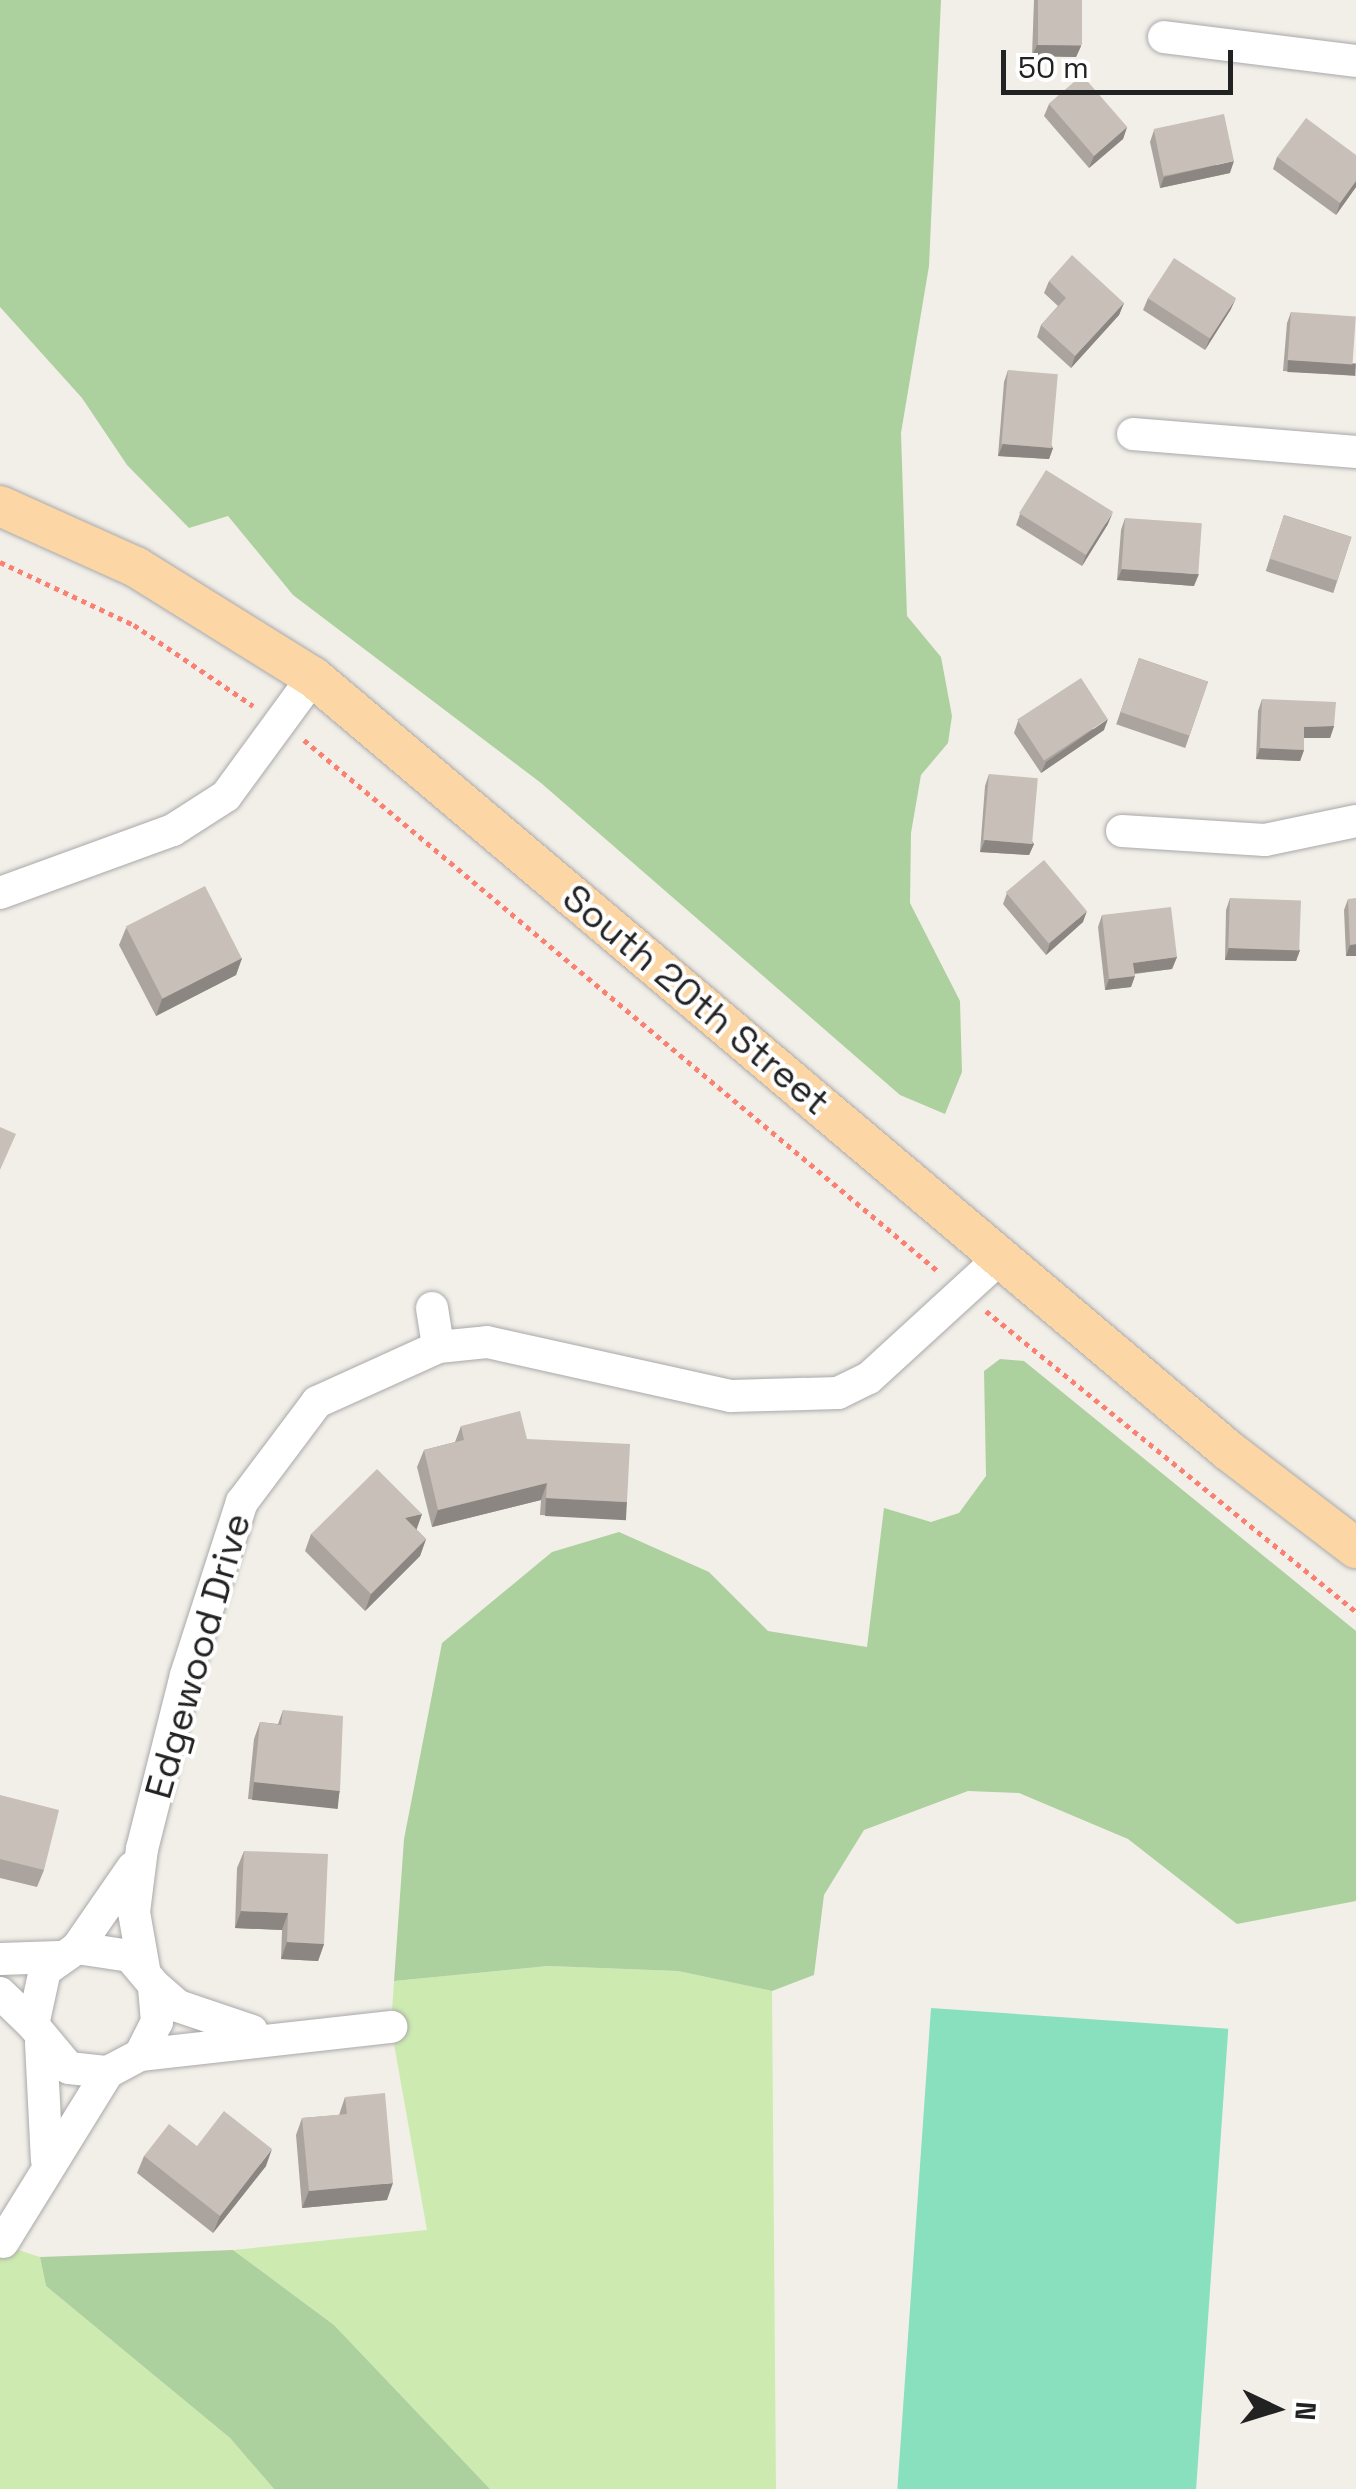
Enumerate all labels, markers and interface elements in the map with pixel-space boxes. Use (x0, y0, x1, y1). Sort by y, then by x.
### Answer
scale bar (1006, 30, 1238, 92)
text: 50 m (1018, 48, 1089, 87)
street label: South 20th Street (553, 875, 839, 1125)
street label: Edgewood Drive (135, 1508, 261, 1804)
north arrow (1226, 2359, 1326, 2459)
text: N (1287, 2400, 1325, 2422)

